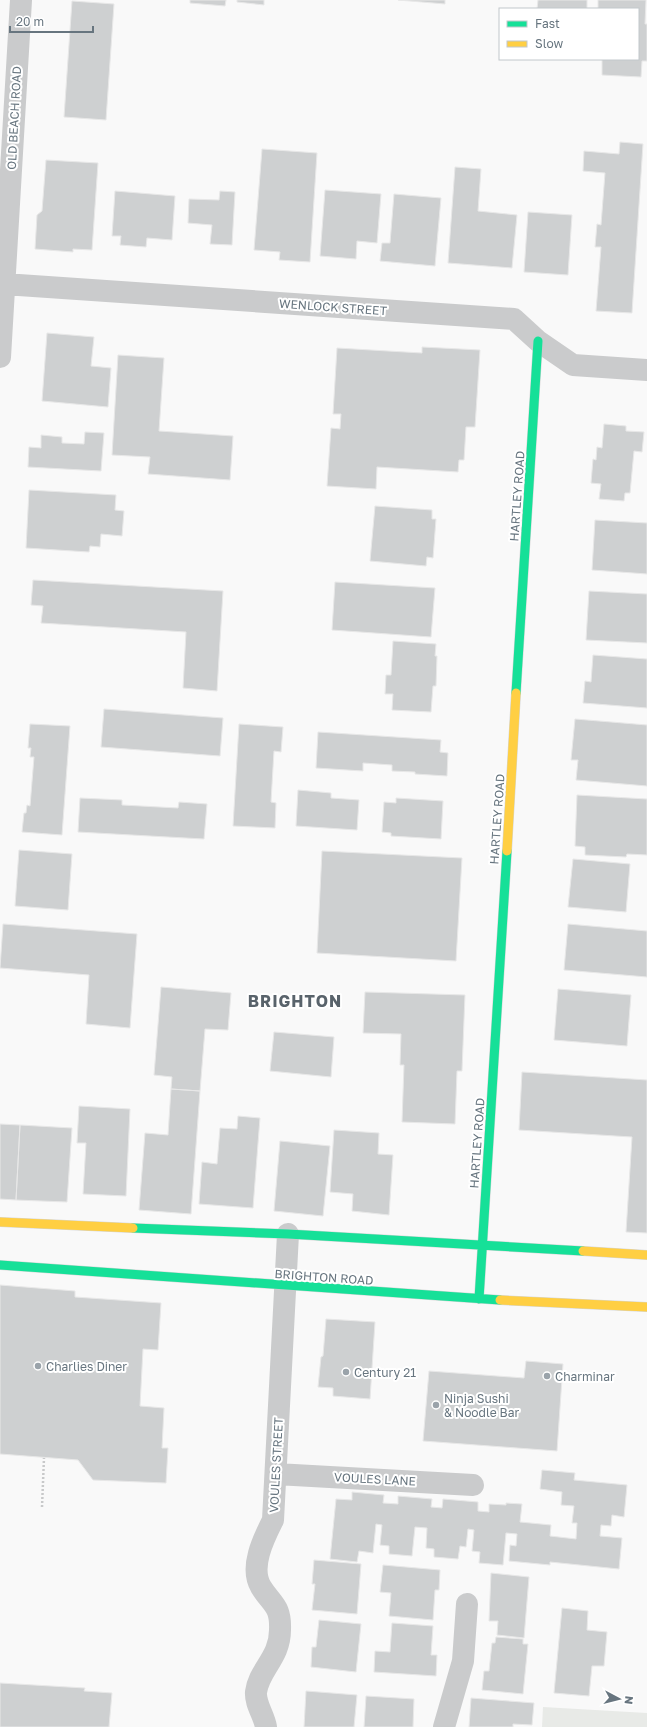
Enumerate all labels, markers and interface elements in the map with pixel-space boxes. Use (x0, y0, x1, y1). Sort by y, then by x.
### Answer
scale bar (10, 8, 93, 34)
legend (499, 8, 639, 60)
text: 20 m (16, 14, 44, 29)
text: Fast (535, 16, 560, 31)
text: Slow (535, 36, 563, 51)
street label: OLD BEACH ROAD (4, 66, 24, 170)
street label: WENLOCK STREET (279, 296, 388, 318)
street label: HARTLEY ROAD (506, 450, 528, 542)
street label: HARTLEY ROAD (486, 773, 508, 865)
district label: BRIGHTON (248, 991, 342, 1011)
street label: HARTLEY ROAD (466, 1097, 488, 1189)
street label: BRIGHTON ROAD (274, 1266, 374, 1288)
place label: Charlies Diner (46, 1359, 127, 1374)
marker: Charlies Diner (33, 1361, 43, 1371)
place label: Century 21 (354, 1365, 416, 1380)
marker: Century 21 (341, 1367, 351, 1377)
place label: Charminar (555, 1369, 615, 1384)
marker: Charminar (542, 1371, 552, 1381)
place label: Ninja Sushi & Noodle Bar (444, 1391, 519, 1420)
marker: Ninja Sushi & Noodle Bar (431, 1400, 441, 1410)
street label: VOULES STREET (266, 1416, 286, 1513)
street label: VOULES LANE (334, 1469, 416, 1489)
north arrow (599, 1679, 639, 1719)
text: N (622, 1695, 636, 1705)

